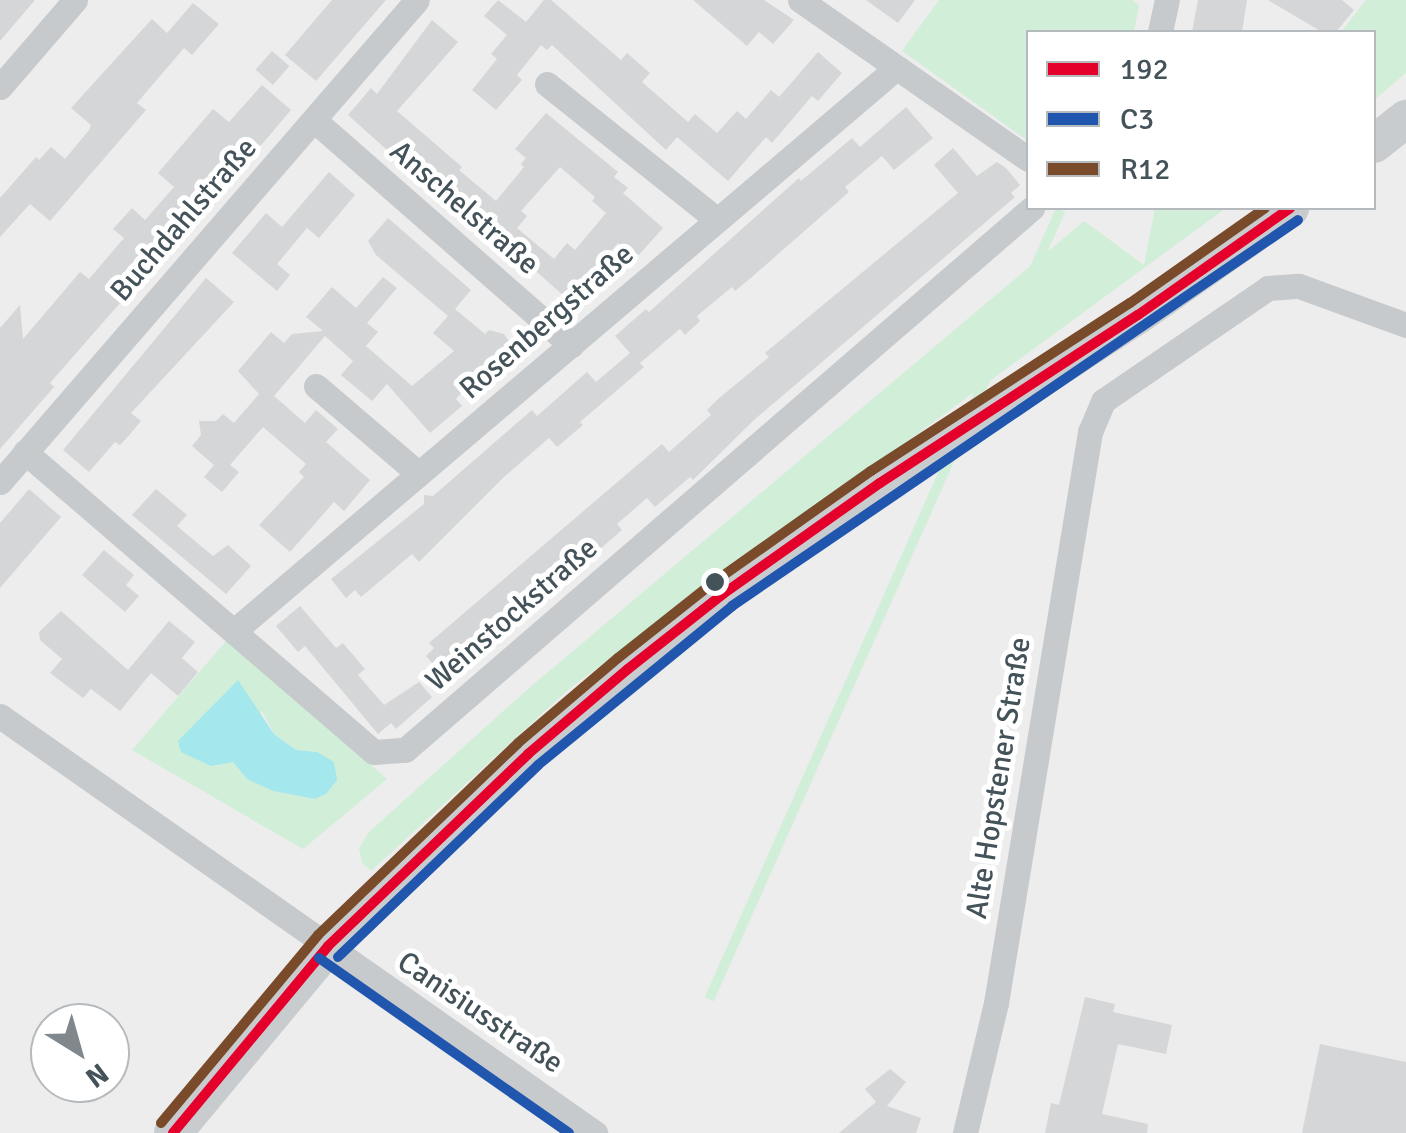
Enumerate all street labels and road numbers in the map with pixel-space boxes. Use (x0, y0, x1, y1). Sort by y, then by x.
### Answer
street label: Buchdahlstraße (103, 131, 265, 309)
street label: Anschelstraße (382, 134, 546, 282)
street label: Rosenbergstraße (453, 237, 641, 407)
street label: Weinstockstraße (419, 531, 605, 699)
street label: Alte Hopstener Straße (959, 635, 1039, 921)
street label: Canisiusstraße (390, 944, 570, 1082)

